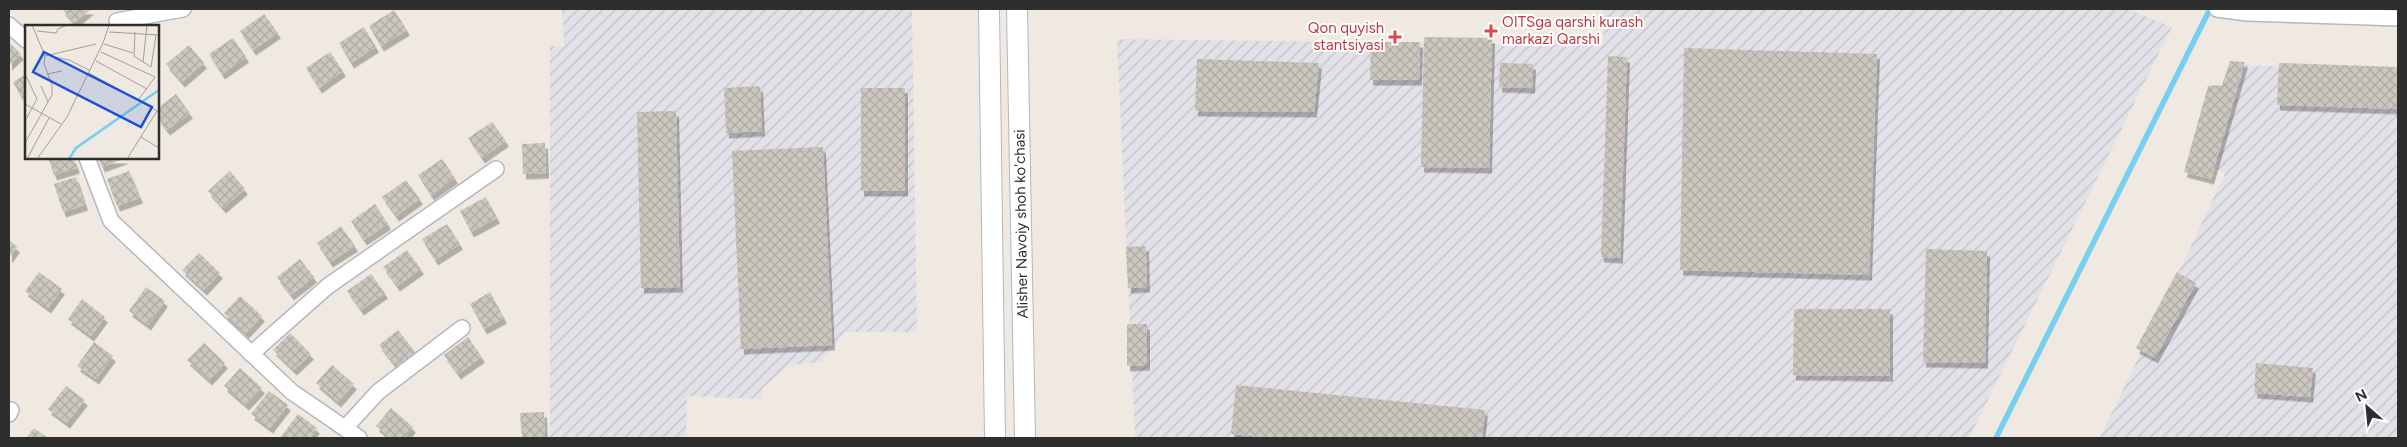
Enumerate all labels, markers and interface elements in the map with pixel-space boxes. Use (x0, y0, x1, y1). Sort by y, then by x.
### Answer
place label: OITSga qarshi kurash markazi Qarshi (1502, 13, 1643, 48)
place label: Qon quyish stantsiyasi (1308, 19, 1384, 54)
marker: OITSga qarshi kurash markazi Qarshi (1484, 24, 1498, 38)
inset map (25, 25, 159, 159)
marker: Qon quyish stantsiyasi (1388, 30, 1402, 44)
street label: Alisher Navoiy shoh ko'chasi (1010, 129, 1032, 319)
north arrow (2342, 382, 2392, 432)
text: N (2353, 386, 2370, 406)

